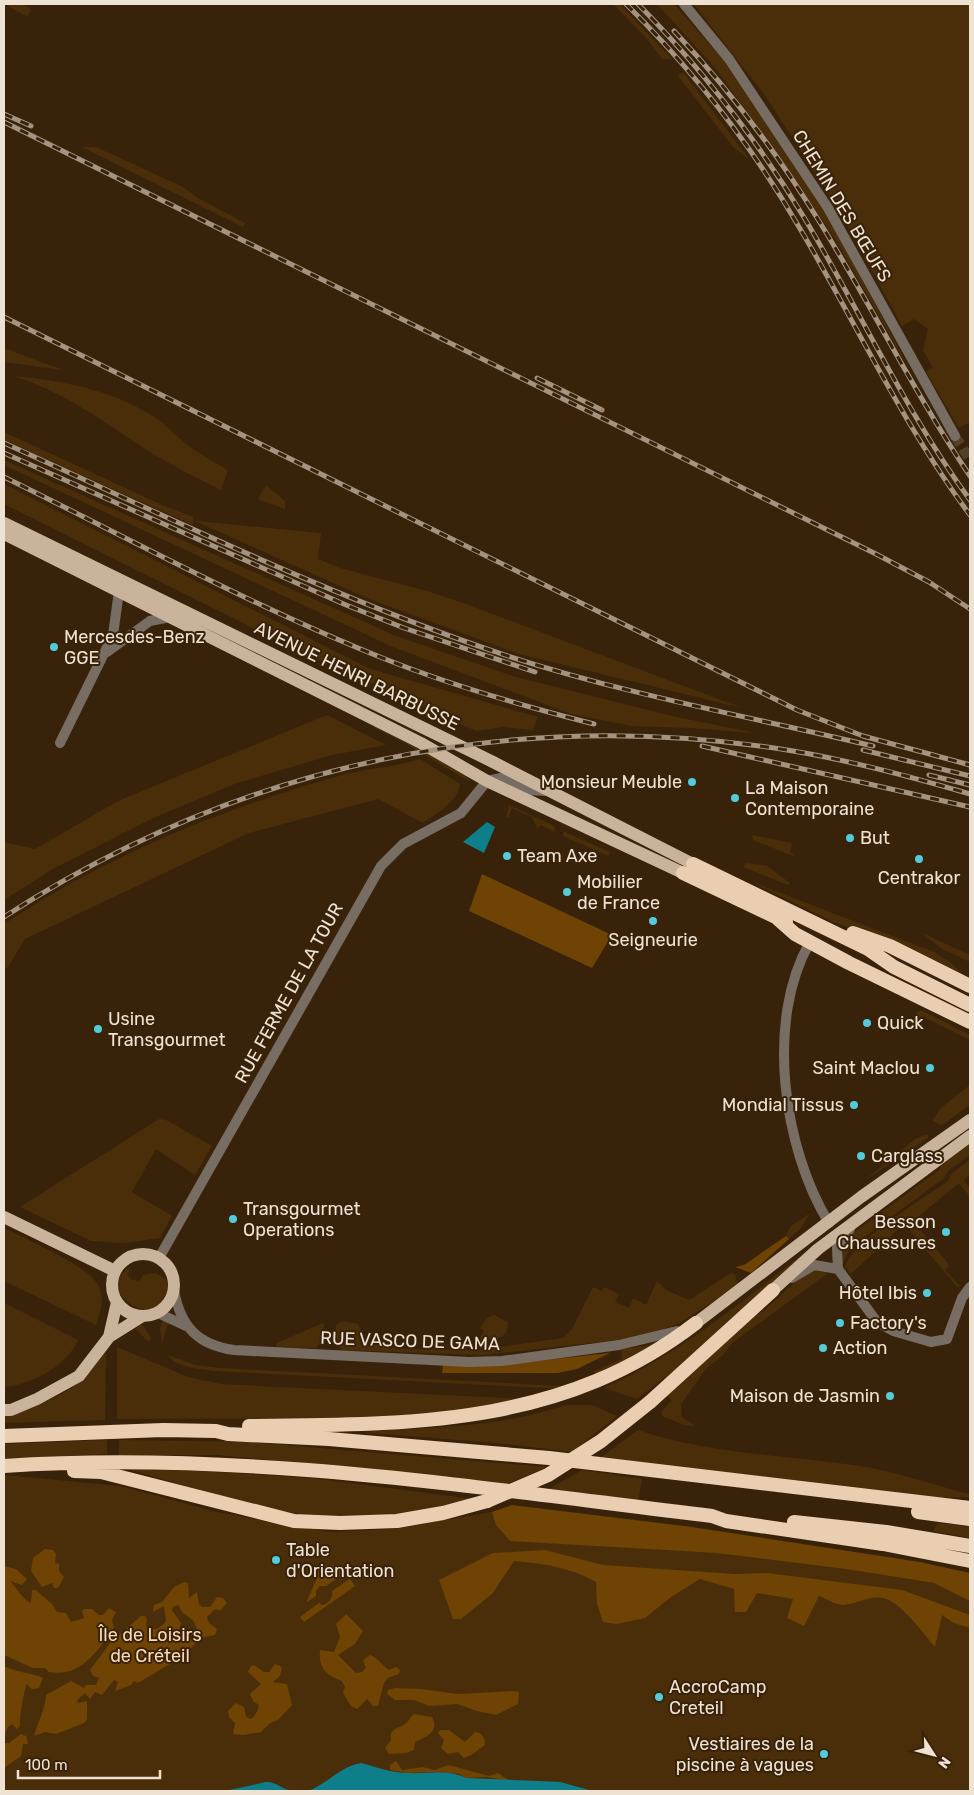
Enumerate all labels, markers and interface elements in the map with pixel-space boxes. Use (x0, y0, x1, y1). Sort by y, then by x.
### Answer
street label: CHEMIN DES BŒUFS (788, 126, 896, 286)
street label: AVENUE HENRI BARBUSSE (251, 617, 463, 735)
place label: Mercesdes-Benz GGE (64, 626, 205, 669)
marker: Mercesdes-Benz GGE (48, 641, 60, 653)
place label: Monsieur Meuble (541, 771, 682, 793)
marker: Monsieur Meuble (686, 776, 698, 788)
place label: La Maison Contemporaine (745, 777, 874, 820)
marker: La Maison Contemporaine (729, 792, 741, 804)
place label: But (860, 827, 890, 849)
marker: But (844, 832, 856, 844)
place label: Team Axe (517, 845, 597, 867)
marker: Team Axe (501, 850, 513, 862)
marker: Centrakor (913, 853, 925, 865)
place label: Centrakor (878, 867, 960, 889)
place label: Mobilier de France (577, 871, 660, 914)
marker: Mobilier de France (561, 886, 573, 898)
street label: RUE FERME DE LA TOUR (230, 899, 348, 1087)
marker: Seigneurie (647, 915, 659, 927)
place label: Seigneurie (608, 929, 698, 951)
place label: Usine Transgourmet (108, 1008, 226, 1051)
place label: Quick (877, 1012, 924, 1034)
marker: Quick (861, 1017, 873, 1029)
marker: Usine Transgourmet (92, 1023, 104, 1035)
place label: Saint Maclou (813, 1057, 920, 1079)
marker: Saint Maclou (924, 1062, 936, 1074)
place label: Mondial Tissus (722, 1094, 844, 1116)
marker: Mondial Tissus (848, 1099, 860, 1111)
place label: Carglass (871, 1145, 943, 1167)
marker: Carglass (855, 1150, 867, 1162)
place label: Transgourmet Operations (243, 1198, 361, 1241)
place label: Besson Chaussures (837, 1211, 936, 1254)
marker: Transgourmet Operations (227, 1213, 239, 1225)
marker: Besson Chaussures (940, 1226, 952, 1238)
place label: Hôtel Ibis (839, 1282, 917, 1304)
marker: Hôtel Ibis (921, 1287, 933, 1299)
place label: Factory's (850, 1312, 927, 1334)
marker: Factory's (834, 1317, 846, 1329)
street label: RUE VASCO DE GAMA (320, 1327, 500, 1355)
place label: Action (833, 1337, 888, 1359)
marker: Action (817, 1342, 829, 1354)
place label: Maison de Jasmin (730, 1385, 880, 1407)
marker: Maison de Jasmin (884, 1390, 896, 1402)
place label: Table d'Orientation (286, 1539, 394, 1582)
marker: Table d'Orientation (270, 1554, 282, 1566)
park label: Île de Loisirs de Créteil (97, 1624, 202, 1667)
place label: AccroCamp Creteil (669, 1676, 766, 1719)
marker: AccroCamp Creteil (653, 1691, 665, 1703)
north arrow (909, 1730, 959, 1780)
place label: Vestiaires de la piscine à vagues (676, 1733, 814, 1776)
scale bar (18, 1748, 160, 1780)
marker: Vestiaires de la piscine à vagues (818, 1748, 830, 1760)
text: N (934, 1753, 954, 1771)
text: 100 m (25, 1756, 67, 1774)

